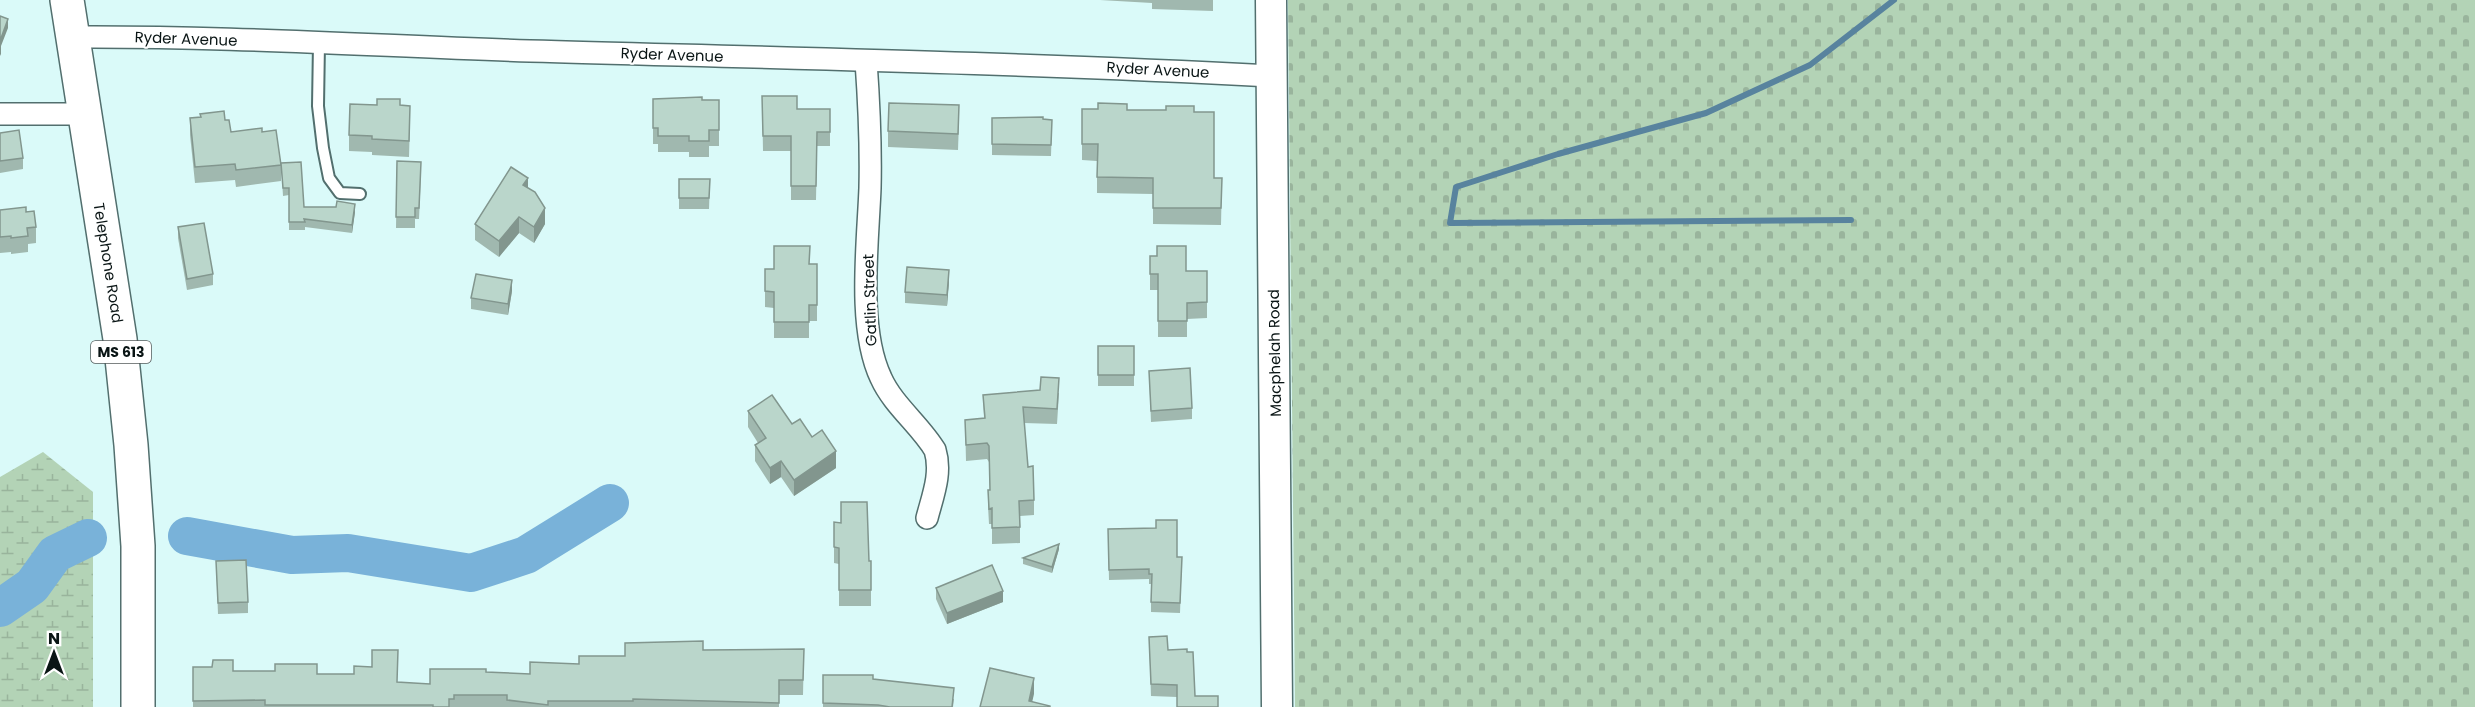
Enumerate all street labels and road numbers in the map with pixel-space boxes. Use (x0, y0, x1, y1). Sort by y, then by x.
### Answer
street label: Ryder Avenue (134, 26, 238, 51)
street label: Ryder Avenue (620, 42, 724, 67)
street label: Ryder Avenue (1106, 56, 1210, 83)
street label: Telephone Road (89, 201, 128, 325)
street label: Gatlin Street (857, 254, 882, 346)
street label: Macphelah Road (1263, 289, 1286, 417)
road number: MS 613 (91, 341, 151, 363)

